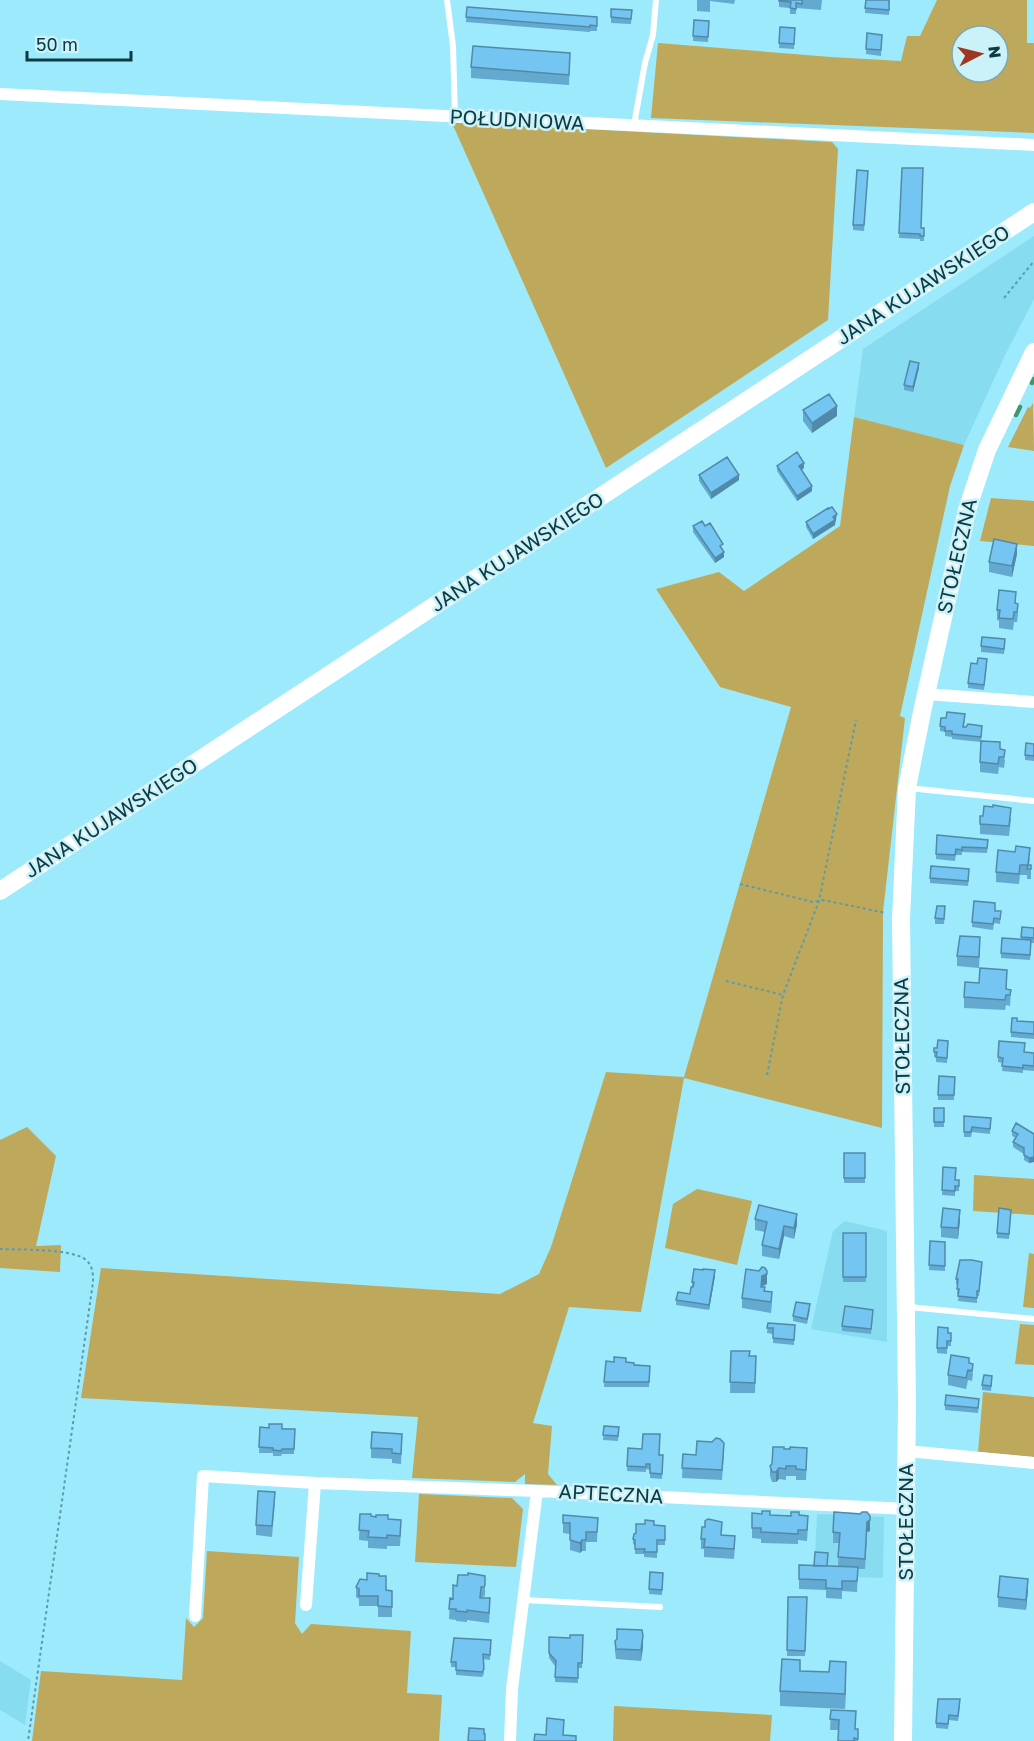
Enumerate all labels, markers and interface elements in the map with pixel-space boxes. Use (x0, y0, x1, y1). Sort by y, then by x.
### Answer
scale bar (27, 24, 130, 62)
north arrow (950, 24, 1010, 84)
text: 50 m (36, 33, 78, 55)
text: N (984, 45, 1006, 59)
street label: POŁUDNIOWA (449, 103, 585, 135)
street label: JANA KUJAWSKIEGO (831, 219, 1013, 349)
street label: JANA KUJAWSKIEGO (425, 486, 607, 616)
street label: STOŁECZNA (931, 496, 981, 616)
street label: JANA KUJAWSKIEGO (19, 752, 201, 882)
street label: STOŁECZNA (888, 977, 914, 1095)
street label: STOŁECZNA (893, 1463, 917, 1581)
street label: APTECZNA (558, 1478, 664, 1508)

